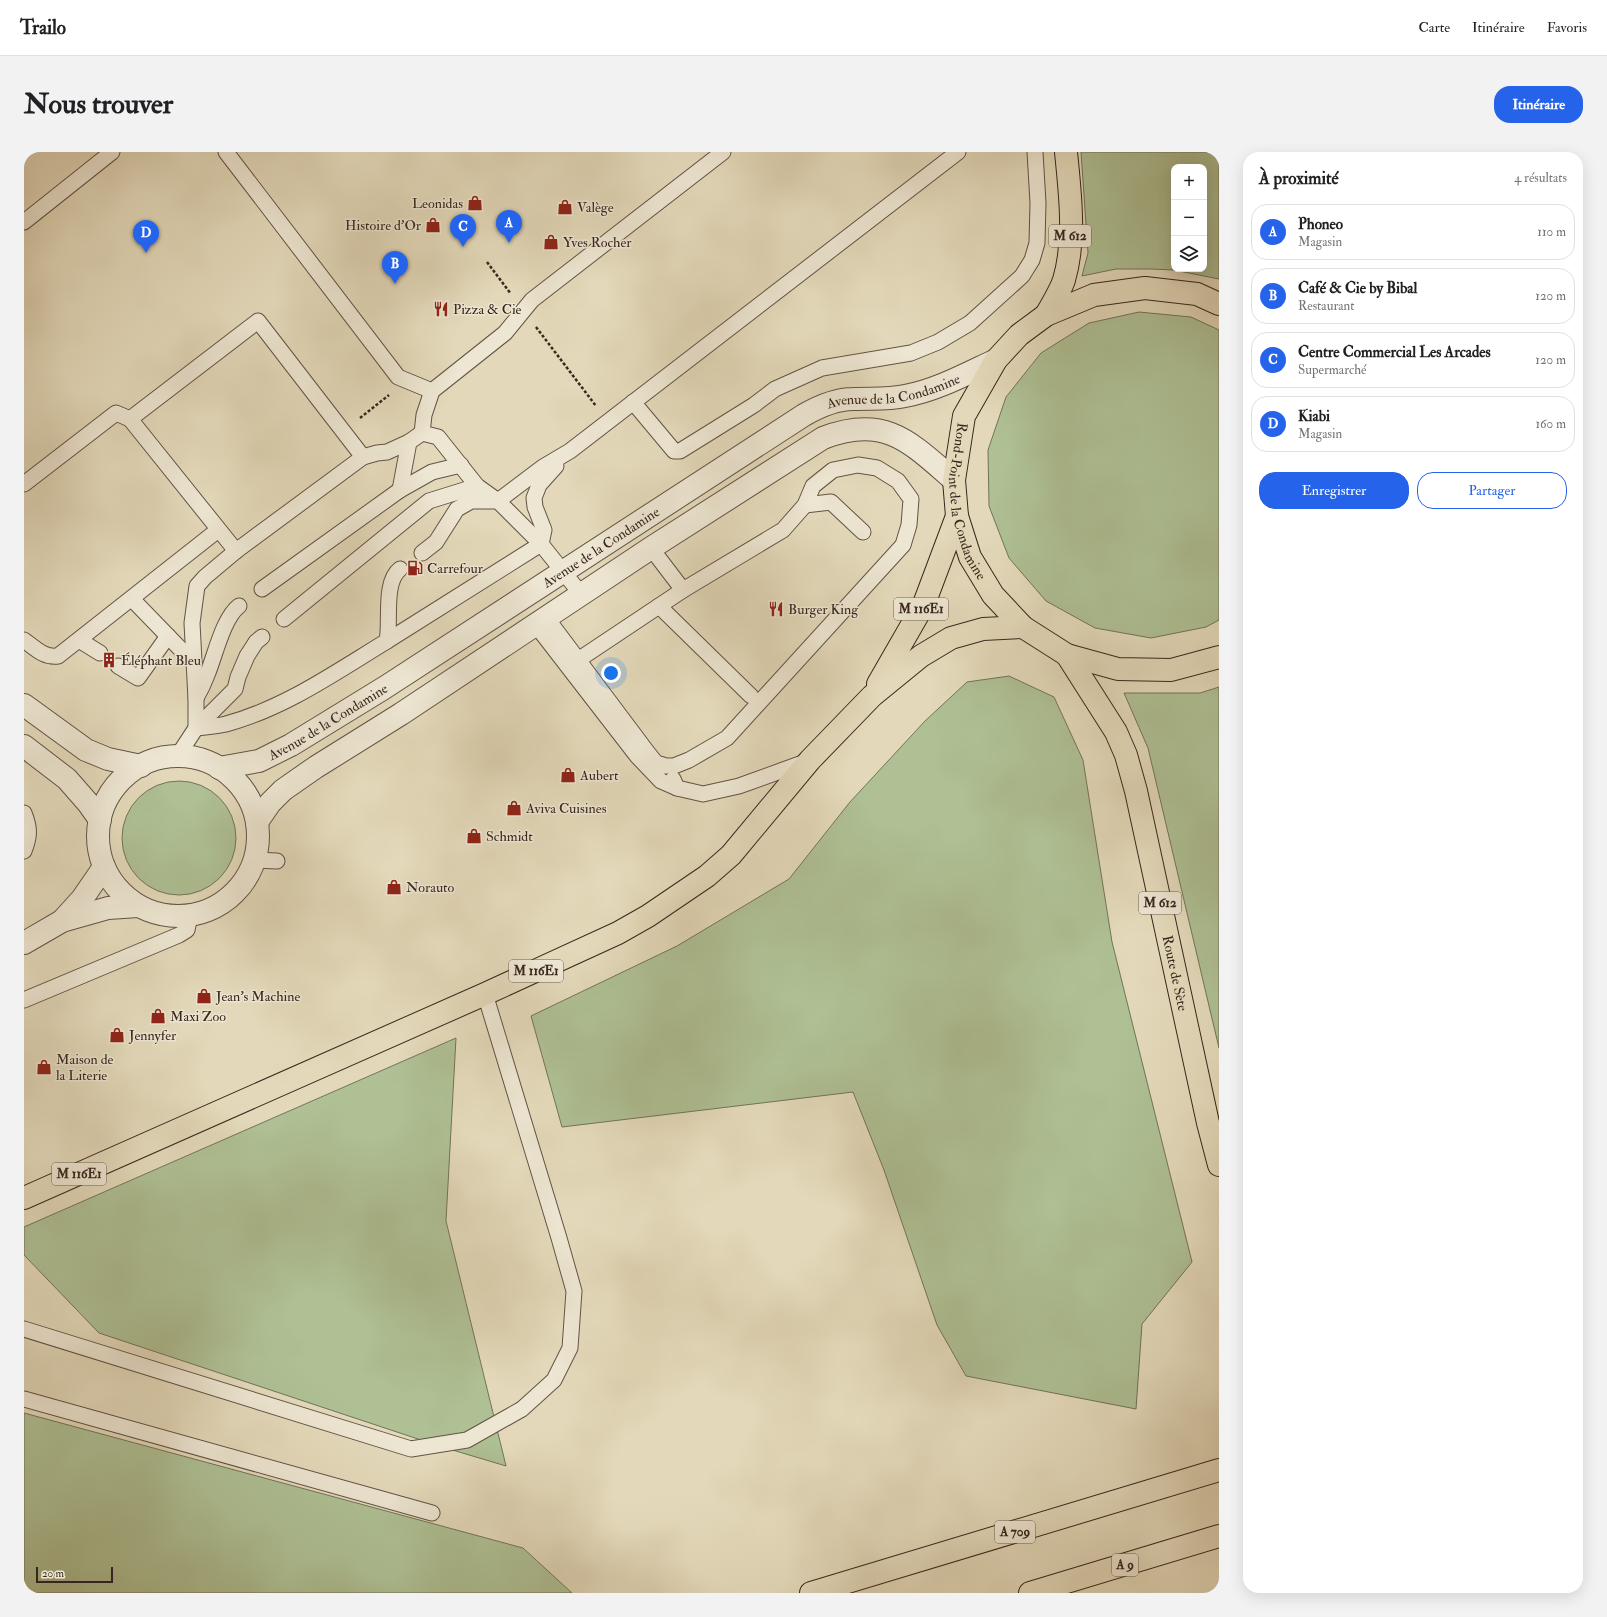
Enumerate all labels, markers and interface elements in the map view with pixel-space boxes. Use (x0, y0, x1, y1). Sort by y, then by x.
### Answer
text: Trailo (20, 16, 66, 40)
text: Carte (1419, 19, 1450, 36)
text: Itinéraire (1472, 19, 1525, 36)
text: Favoris (1547, 19, 1587, 36)
button: Itinéraire (1494, 86, 1583, 123)
text: Nous trouver (24, 87, 173, 122)
map controls (1171, 164, 1207, 272)
button: + (1171, 164, 1207, 200)
text: À proximité (1259, 168, 1339, 189)
text: 4 résultats (1514, 170, 1567, 186)
shop icon: Leonidas (466, 194, 484, 212)
place label: Leonidas (412, 195, 463, 212)
shop icon: Valège (556, 198, 574, 216)
place label: Valège (577, 199, 614, 216)
button: − (1171, 200, 1207, 236)
pin: A (496, 210, 522, 243)
pin: C (450, 214, 476, 247)
text: Phoneo (1298, 215, 1343, 234)
shop icon: Histoire d'Or (424, 216, 442, 234)
place label: Histoire d'Or (345, 217, 422, 234)
pin: D (133, 220, 159, 253)
text: A (1269, 224, 1277, 240)
text: 110 m (1537, 224, 1566, 240)
road number: M 612 (1049, 225, 1091, 247)
shop icon: Yves Rocher (542, 233, 560, 251)
place label: Yves Rocher (563, 234, 632, 251)
text: Magasin (1298, 234, 1342, 250)
button: layers (1171, 236, 1207, 272)
pin: B (382, 251, 408, 284)
text: Café & Cie by Bibal (1298, 279, 1417, 298)
text: B (1269, 288, 1277, 304)
text: 120 m (1535, 288, 1566, 304)
text: Restaurant (1298, 298, 1354, 314)
restaurant icon: Pizza & Cie (432, 300, 450, 318)
place label: Pizza & Cie (453, 301, 522, 318)
text: Centre Commercial Les Arcades (1298, 343, 1491, 362)
text: C (1268, 352, 1278, 368)
text: 120 m (1535, 352, 1566, 368)
text: Supermarché (1298, 362, 1366, 378)
street label: Avenue de la Condamine (824, 370, 963, 412)
text: Kiabi (1298, 407, 1330, 426)
text: D (1268, 416, 1278, 432)
text: 160 m (1535, 416, 1566, 432)
street label: Rond-Point de la Condamine (945, 422, 990, 583)
text: Magasin (1298, 426, 1342, 442)
button: Enregistrer (1259, 472, 1409, 509)
button: Partager (1417, 472, 1567, 509)
street label: Avenue de la Condamine (538, 503, 663, 592)
fuel station icon: Carrefour (406, 559, 424, 577)
place label: Carrefour (427, 560, 484, 577)
road number: M 116E1 (894, 598, 948, 620)
restaurant icon: Burger King (767, 600, 785, 618)
place label: Burger King (788, 601, 859, 618)
building icon: Éléphant Bleu (100, 651, 118, 669)
place label: Éléphant Bleu (121, 652, 201, 670)
your location (601, 663, 621, 683)
street label: Avenue de la Condamine (264, 679, 391, 764)
shop icon: Aubert (559, 766, 577, 784)
place label: Aubert (579, 767, 619, 784)
shop icon: Aviva Cuisines (505, 799, 523, 817)
place label: Aviva Cuisines (525, 800, 607, 817)
shop icon: Schmidt (465, 827, 483, 845)
place label: Schmidt (486, 828, 533, 845)
shop icon: Norauto (385, 878, 403, 896)
place label: Norauto (406, 879, 455, 896)
road number: M 612 (1139, 892, 1181, 914)
street label: Route de Sète (1159, 934, 1192, 1013)
road number: M 116E1 (509, 960, 563, 982)
shop icon: Jean's Machine (195, 987, 213, 1005)
place label: Jean's Machine (215, 988, 300, 1005)
shop icon: Maxi Zoo (149, 1007, 167, 1025)
place label: Maxi Zoo (170, 1008, 226, 1025)
shop icon: Jennyfer (108, 1026, 126, 1044)
place label: Jennyfer (128, 1027, 177, 1045)
place label: Maison de la Literie (56, 1051, 114, 1084)
shop icon: Maison de la Literie (35, 1058, 53, 1076)
road number: M 116E1 (52, 1163, 106, 1185)
road number: A 709 (995, 1521, 1035, 1543)
road number: A 9 (1112, 1554, 1138, 1576)
scale bar (36, 1565, 113, 1584)
text: 20 m (42, 1567, 64, 1580)

